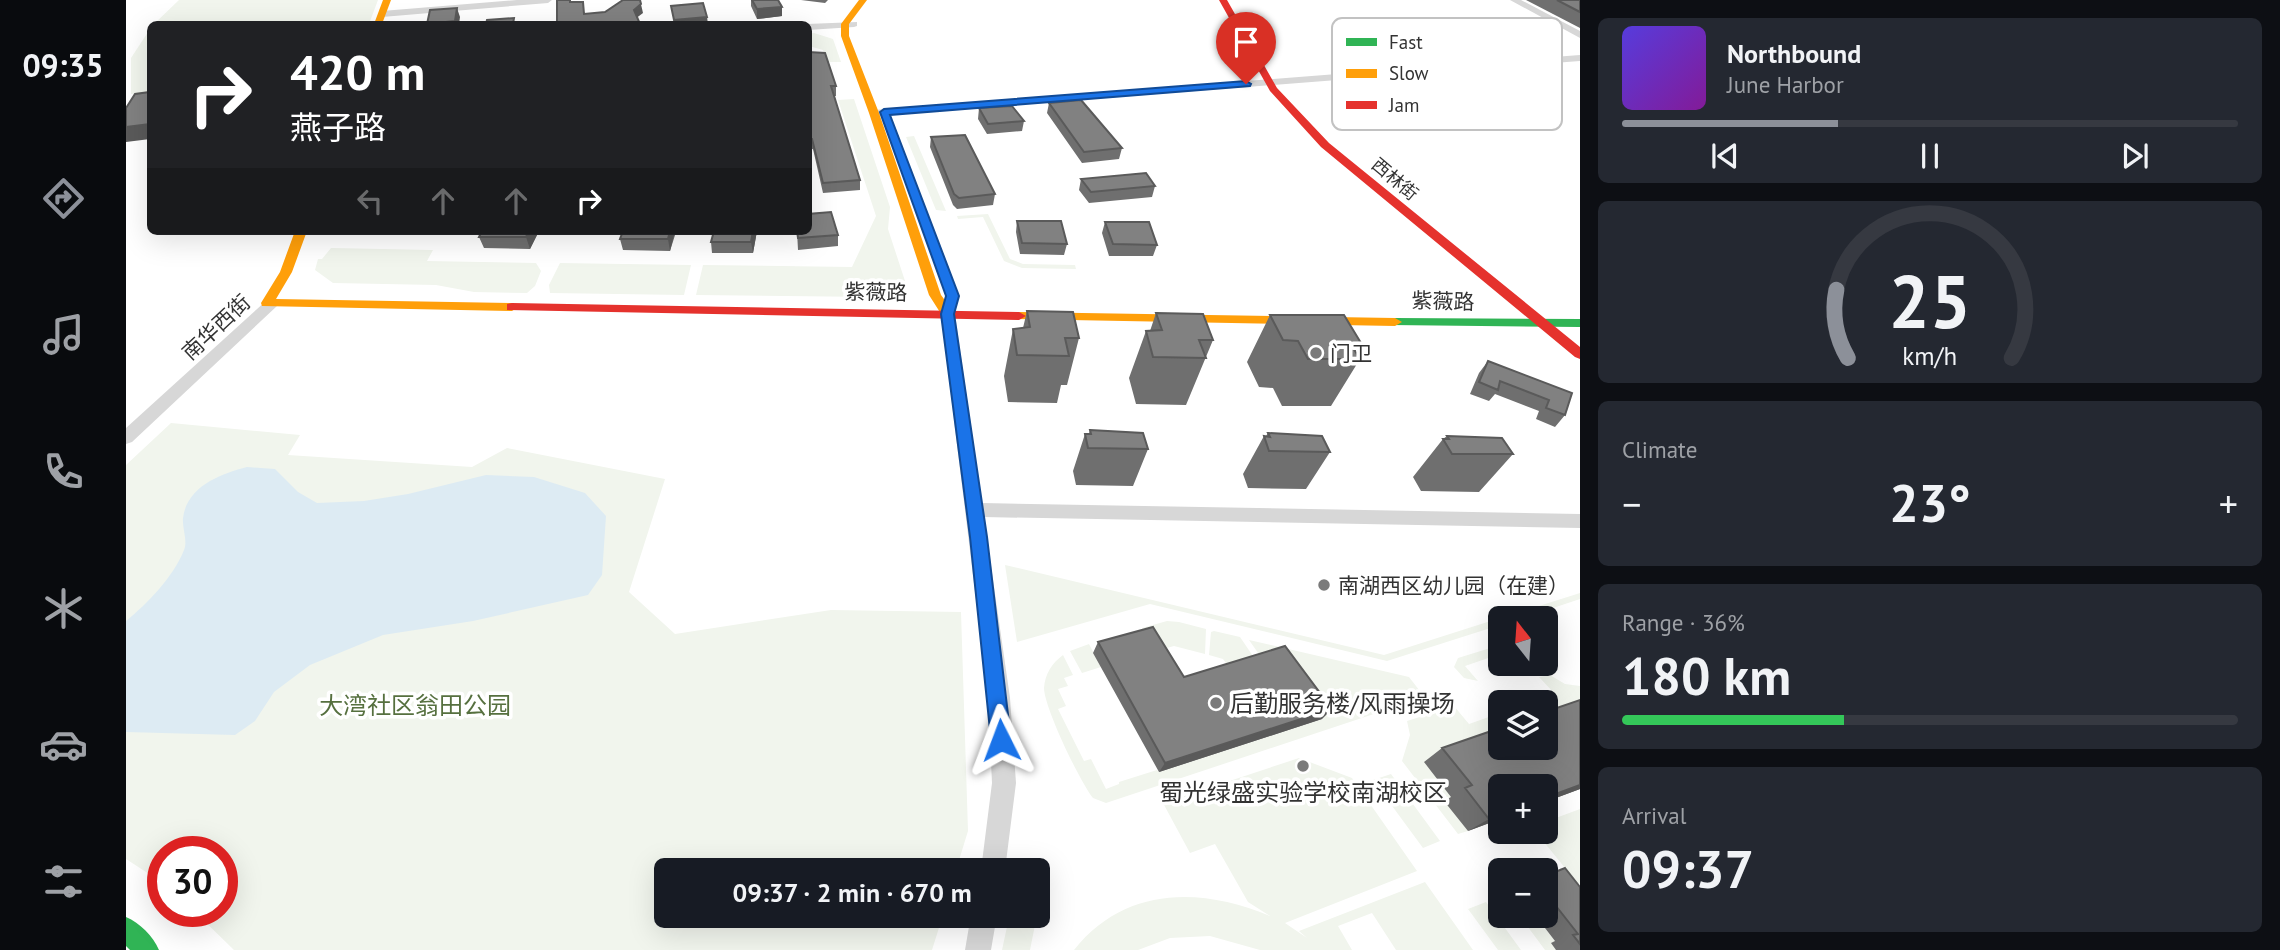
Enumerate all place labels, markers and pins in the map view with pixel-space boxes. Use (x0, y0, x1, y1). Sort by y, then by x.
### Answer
pin (1216, 12.0, 1276, 84)
place label: 门卫 (1330, 340, 1372, 367)
marker: 门卫 (1308, 345, 1324, 361)
place label: 南湖西区幼儿园（在建） (1338, 572, 1569, 599)
marker: 南湖西区幼儿园（在建） (1316, 577, 1332, 593)
place label: 后勤服务楼/风雨操场 (1230, 688, 1455, 719)
marker: 后勤服务楼/风雨操场 (1208, 695, 1224, 711)
marker: 蜀光绿盛实验学校南湖校区 (1295, 758, 1311, 774)
place label: 蜀光绿盛实验学校南湖校区 (1159, 777, 1447, 808)

